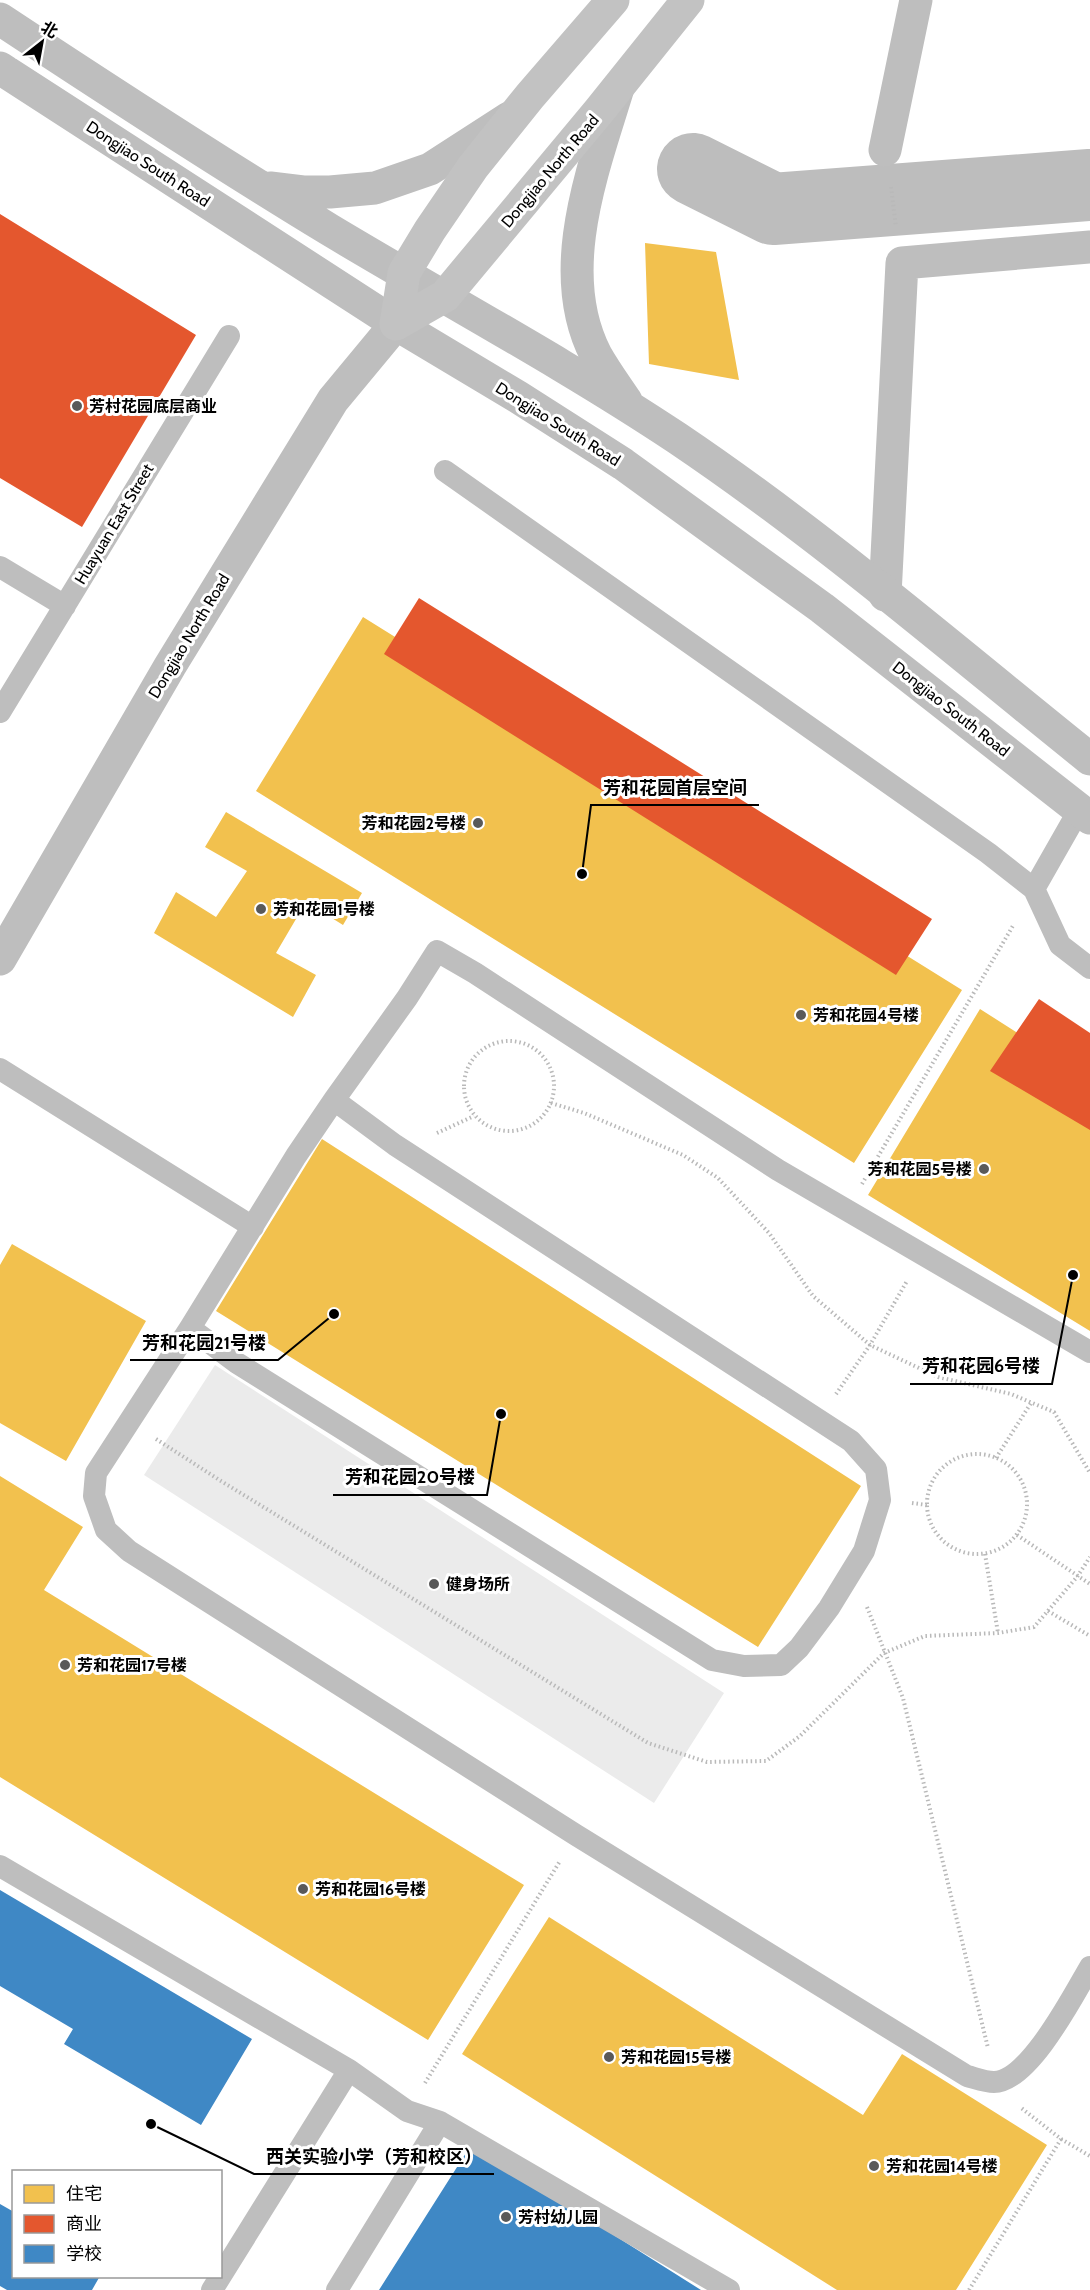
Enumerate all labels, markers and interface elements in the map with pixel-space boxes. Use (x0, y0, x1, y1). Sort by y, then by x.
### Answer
north arrow (12, 12, 72, 72)
text: 北 (38, 17, 61, 42)
street label: Dongjiao North Road (497, 111, 603, 231)
street label: Dongjiao South Road (83, 117, 213, 211)
street label: Dongjiao South Road (492, 378, 624, 470)
place label: 芳村花园底层商业 (89, 397, 217, 416)
marker: 芳村花园底层商业 (70, 399, 84, 413)
street label: Huayuan East Street (71, 460, 158, 588)
street label: Dongjiao North Road (144, 570, 234, 702)
street label: Dongjiao South Road (889, 657, 1013, 761)
callout: 芳和花园首层空间 (591, 769, 759, 805)
text: 芳和花园首层空间 (603, 777, 747, 799)
place label: 芳和花园2号楼 (362, 814, 466, 833)
marker: 芳和花园2号楼 (471, 816, 485, 830)
place label: 芳和花园1号楼 (273, 900, 375, 919)
marker: 芳和花园1号楼 (254, 902, 268, 916)
place label: 芳和花园4号楼 (813, 1006, 919, 1025)
marker: 芳和花园4号楼 (794, 1008, 808, 1022)
place label: 芳和花园5号楼 (867, 1160, 972, 1179)
marker: 芳和花园5号楼 (977, 1162, 991, 1176)
callout: 芳和花园21号楼 (130, 1324, 278, 1360)
text: 芳和花园21号楼 (142, 1332, 266, 1354)
callout: 芳和花园6号楼 (910, 1348, 1052, 1384)
text: 芳和花园6号楼 (922, 1355, 1040, 1377)
callout: 芳和花园20号楼 (333, 1459, 487, 1495)
text: 芳和花园20号楼 (345, 1466, 475, 1488)
place label: 健身场所 (446, 1575, 510, 1594)
marker: 健身场所 (427, 1577, 441, 1591)
place label: 芳和花园17号楼 (77, 1656, 187, 1675)
marker: 芳和花园17号楼 (58, 1658, 72, 1672)
place label: 芳和花园16号楼 (315, 1880, 426, 1899)
marker: 芳和花园16号楼 (296, 1882, 310, 1896)
place label: 芳和花园15号楼 (621, 2048, 732, 2067)
marker: 芳和花园15号楼 (602, 2050, 616, 2064)
callout: 西关实验小学（芳和校区） (254, 2138, 494, 2174)
text: 西关实验小学（芳和校区） (266, 2146, 482, 2168)
place label: 芳和花园14号楼 (886, 2157, 998, 2176)
marker: 芳和花园14号楼 (867, 2159, 881, 2173)
legend (12, 2170, 222, 2278)
text: 住宅 (66, 2183, 102, 2205)
place label: 芳村幼儿园 (518, 2208, 598, 2227)
marker: 芳村幼儿园 (499, 2210, 513, 2224)
text: 商业 (66, 2213, 102, 2235)
text: 学校 (66, 2243, 102, 2265)

